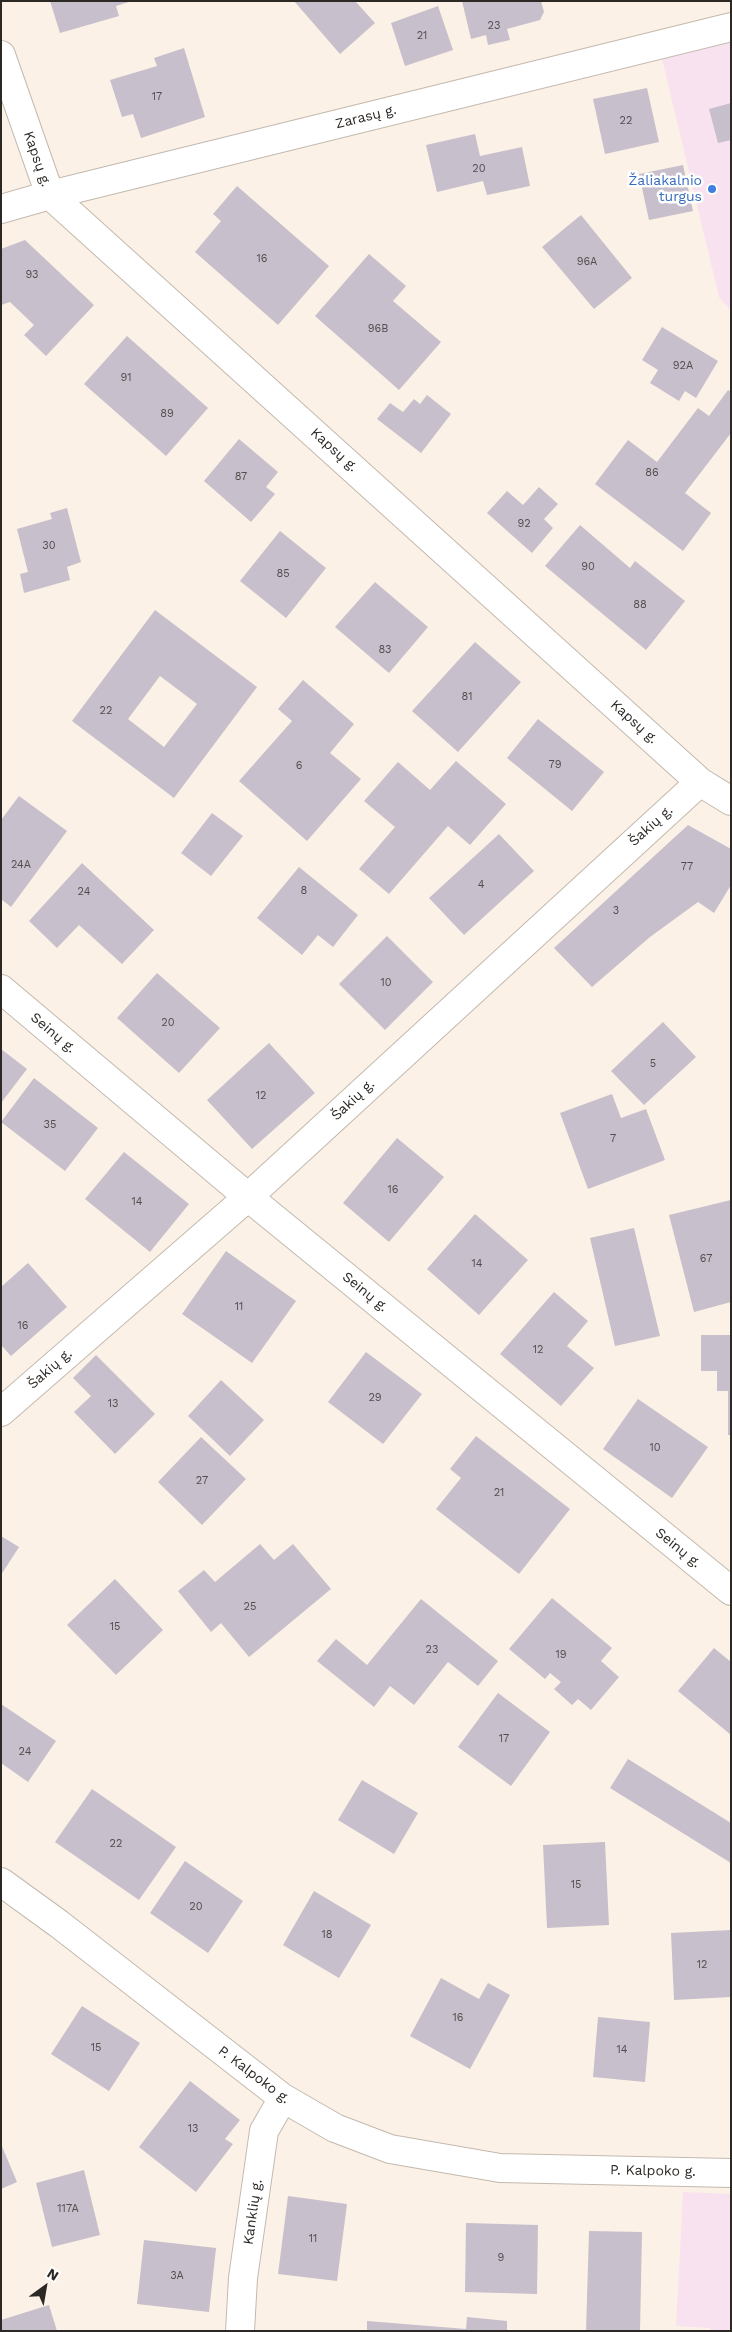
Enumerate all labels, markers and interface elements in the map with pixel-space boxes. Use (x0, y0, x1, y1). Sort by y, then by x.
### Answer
house number: 23 (488, 19, 500, 33)
house number: 21 (417, 29, 427, 43)
house number: 17 (152, 90, 162, 104)
street label: Zarasų g. (334, 101, 398, 133)
house number: 22 (620, 114, 632, 128)
street label: Kapsų g. (20, 129, 54, 189)
house number: 20 (472, 162, 486, 176)
place label: Žaliakalnio turgus (629, 173, 702, 206)
marker: Žaliakalnio turgus (706, 183, 718, 195)
house number: 16 (257, 252, 267, 266)
house number: 96A (577, 255, 597, 269)
house number: 93 (26, 268, 38, 282)
house number: 96B (368, 322, 388, 336)
house number: 92A (673, 359, 693, 373)
house number: 91 (120, 371, 132, 385)
house number: 89 (160, 407, 174, 421)
street label: Kapsų g. (307, 424, 361, 476)
house number: 86 (645, 466, 659, 480)
house number: 87 (235, 470, 247, 484)
house number: 92 (517, 517, 531, 531)
house number: 30 (42, 539, 56, 553)
house number: 90 (581, 560, 595, 574)
house number: 85 (276, 567, 290, 581)
house number: 88 (633, 598, 647, 612)
house number: 83 (379, 643, 391, 657)
house number: 81 (461, 690, 473, 704)
street label: Kapsų g. (607, 696, 661, 748)
house number: 22 (100, 704, 112, 718)
house number: 79 (549, 758, 561, 772)
house number: 6 (296, 759, 302, 773)
street label: Šakių g. (626, 802, 676, 850)
house number: 24A (11, 858, 31, 872)
house number: 77 (681, 860, 693, 874)
house number: 4 (478, 878, 484, 892)
house number: 8 (301, 884, 307, 898)
house number: 24 (78, 885, 90, 899)
house number: 3 (613, 904, 619, 918)
house number: 10 (380, 976, 392, 990)
street label: Seinų g. (27, 1009, 79, 1057)
house number: 20 (161, 1016, 175, 1030)
house number: 5 (650, 1057, 656, 1071)
street label: Šakių g. (328, 1076, 378, 1124)
house number: 12 (256, 1089, 266, 1103)
house number: 35 (44, 1118, 56, 1132)
house number: 7 (610, 1132, 616, 1146)
house number: 16 (388, 1183, 398, 1197)
house number: 14 (131, 1195, 143, 1209)
house number: 67 (700, 1252, 712, 1266)
house number: 14 (471, 1257, 483, 1271)
street label: Seinų g. (339, 1268, 391, 1316)
house number: 11 (235, 1300, 243, 1314)
house number: 16 (18, 1319, 28, 1333)
house number: 12 (533, 1343, 543, 1357)
street label: Šakių g. (24, 1345, 76, 1393)
house number: 29 (368, 1391, 382, 1405)
house number: 13 (108, 1397, 118, 1411)
house number: 10 (649, 1441, 661, 1455)
house number: 27 (196, 1474, 208, 1488)
house number: 21 (494, 1486, 504, 1500)
street label: Seinų g. (652, 1524, 704, 1572)
house number: 25 (244, 1600, 256, 1614)
house number: 15 (110, 1620, 120, 1634)
house number: 23 (426, 1643, 438, 1657)
house number: 19 (555, 1648, 567, 1662)
house number: 17 (499, 1732, 509, 1746)
house number: 24 (19, 1745, 31, 1759)
house number: 22 (110, 1837, 122, 1851)
house number: 15 (571, 1878, 581, 1892)
house number: 20 (189, 1900, 203, 1914)
house number: 18 (321, 1928, 333, 1942)
house number: 12 (697, 1958, 707, 1972)
house number: 16 (453, 2011, 463, 2025)
house number: 15 (91, 2041, 101, 2055)
street label: P. Kalpoko g. (215, 2042, 293, 2108)
house number: 14 (616, 2043, 628, 2057)
house number: 13 (188, 2122, 198, 2136)
street label: P. Kalpoko g. (610, 2162, 696, 2180)
street label: Kanklių g. (240, 2178, 266, 2246)
house number: 117A (57, 2202, 79, 2216)
house number: 11 (309, 2232, 317, 2246)
house number: 9 (498, 2251, 504, 2265)
north arrow (20, 2262, 70, 2312)
text: N (44, 2265, 62, 2284)
house number: 3A (170, 2269, 184, 2283)

